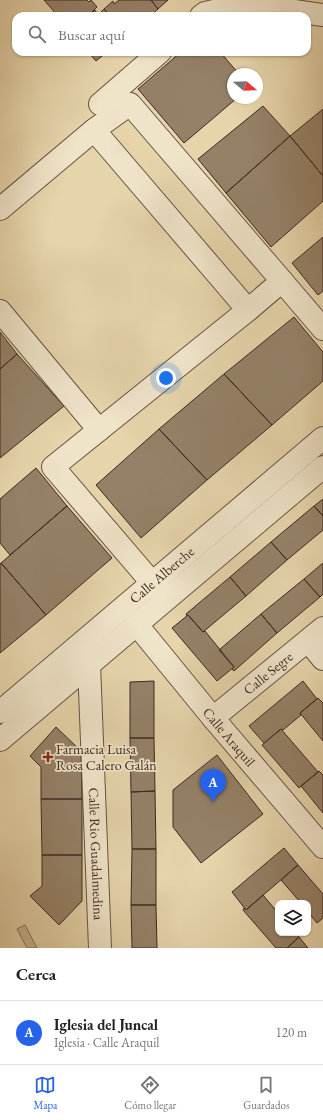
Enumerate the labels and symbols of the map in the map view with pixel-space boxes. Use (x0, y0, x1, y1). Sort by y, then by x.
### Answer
north arrow (227, 68, 263, 104)
your location (156, 368, 176, 388)
street label: Calle Alberche (126, 542, 198, 607)
street label: Calle Segre (239, 647, 297, 699)
street label: Calle Araquil (199, 704, 260, 771)
place label: Farmacia Luisa Rosa Calero Galán (56, 740, 157, 774)
marker: Farmacia Luisa Rosa Calero Galán (43, 752, 53, 762)
pin: A (200, 769, 226, 802)
street label: Calle Rio Guadalmedina (85, 787, 108, 921)

